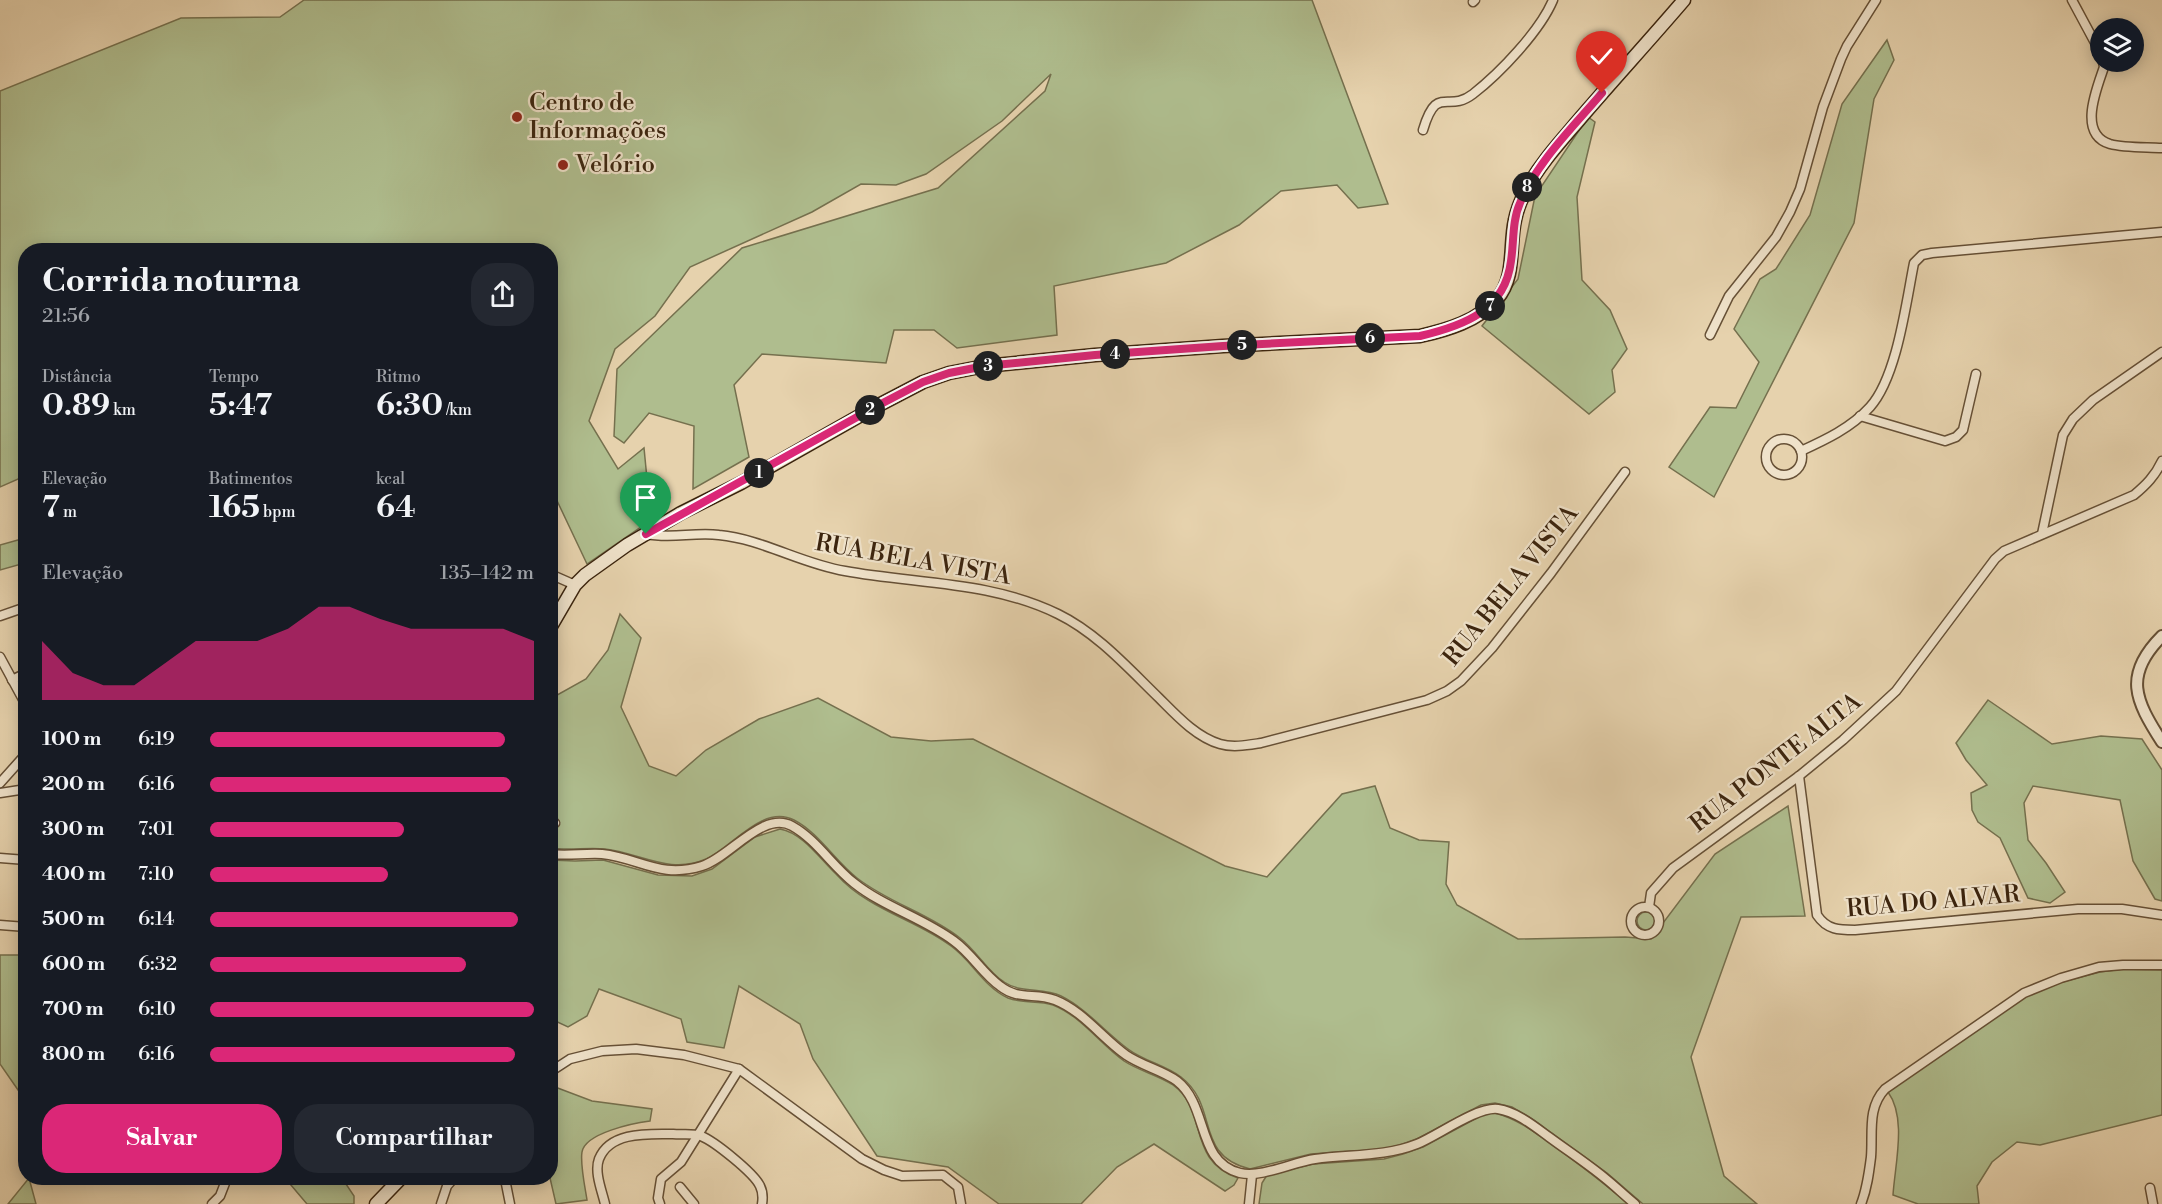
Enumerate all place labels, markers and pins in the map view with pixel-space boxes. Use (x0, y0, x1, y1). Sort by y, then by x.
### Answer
pin (1576, 31, 1627, 93)
place label: Centro de Informações (529, 88, 666, 146)
marker: Centro de Informações (510, 110, 524, 124)
place label: Velório (574, 150, 655, 180)
marker: Velório (556, 158, 570, 172)
pin: 8 (1512, 172, 1542, 202)
pin: 7 (1475, 291, 1505, 321)
pin: 6 (1355, 323, 1385, 353)
pin: 5 (1227, 330, 1257, 360)
pin: 4 (1100, 339, 1130, 369)
pin: 3 (973, 351, 1003, 381)
pin: 2 (855, 395, 885, 425)
pin: 1 (744, 458, 774, 488)
pin (620, 472, 671, 534)

